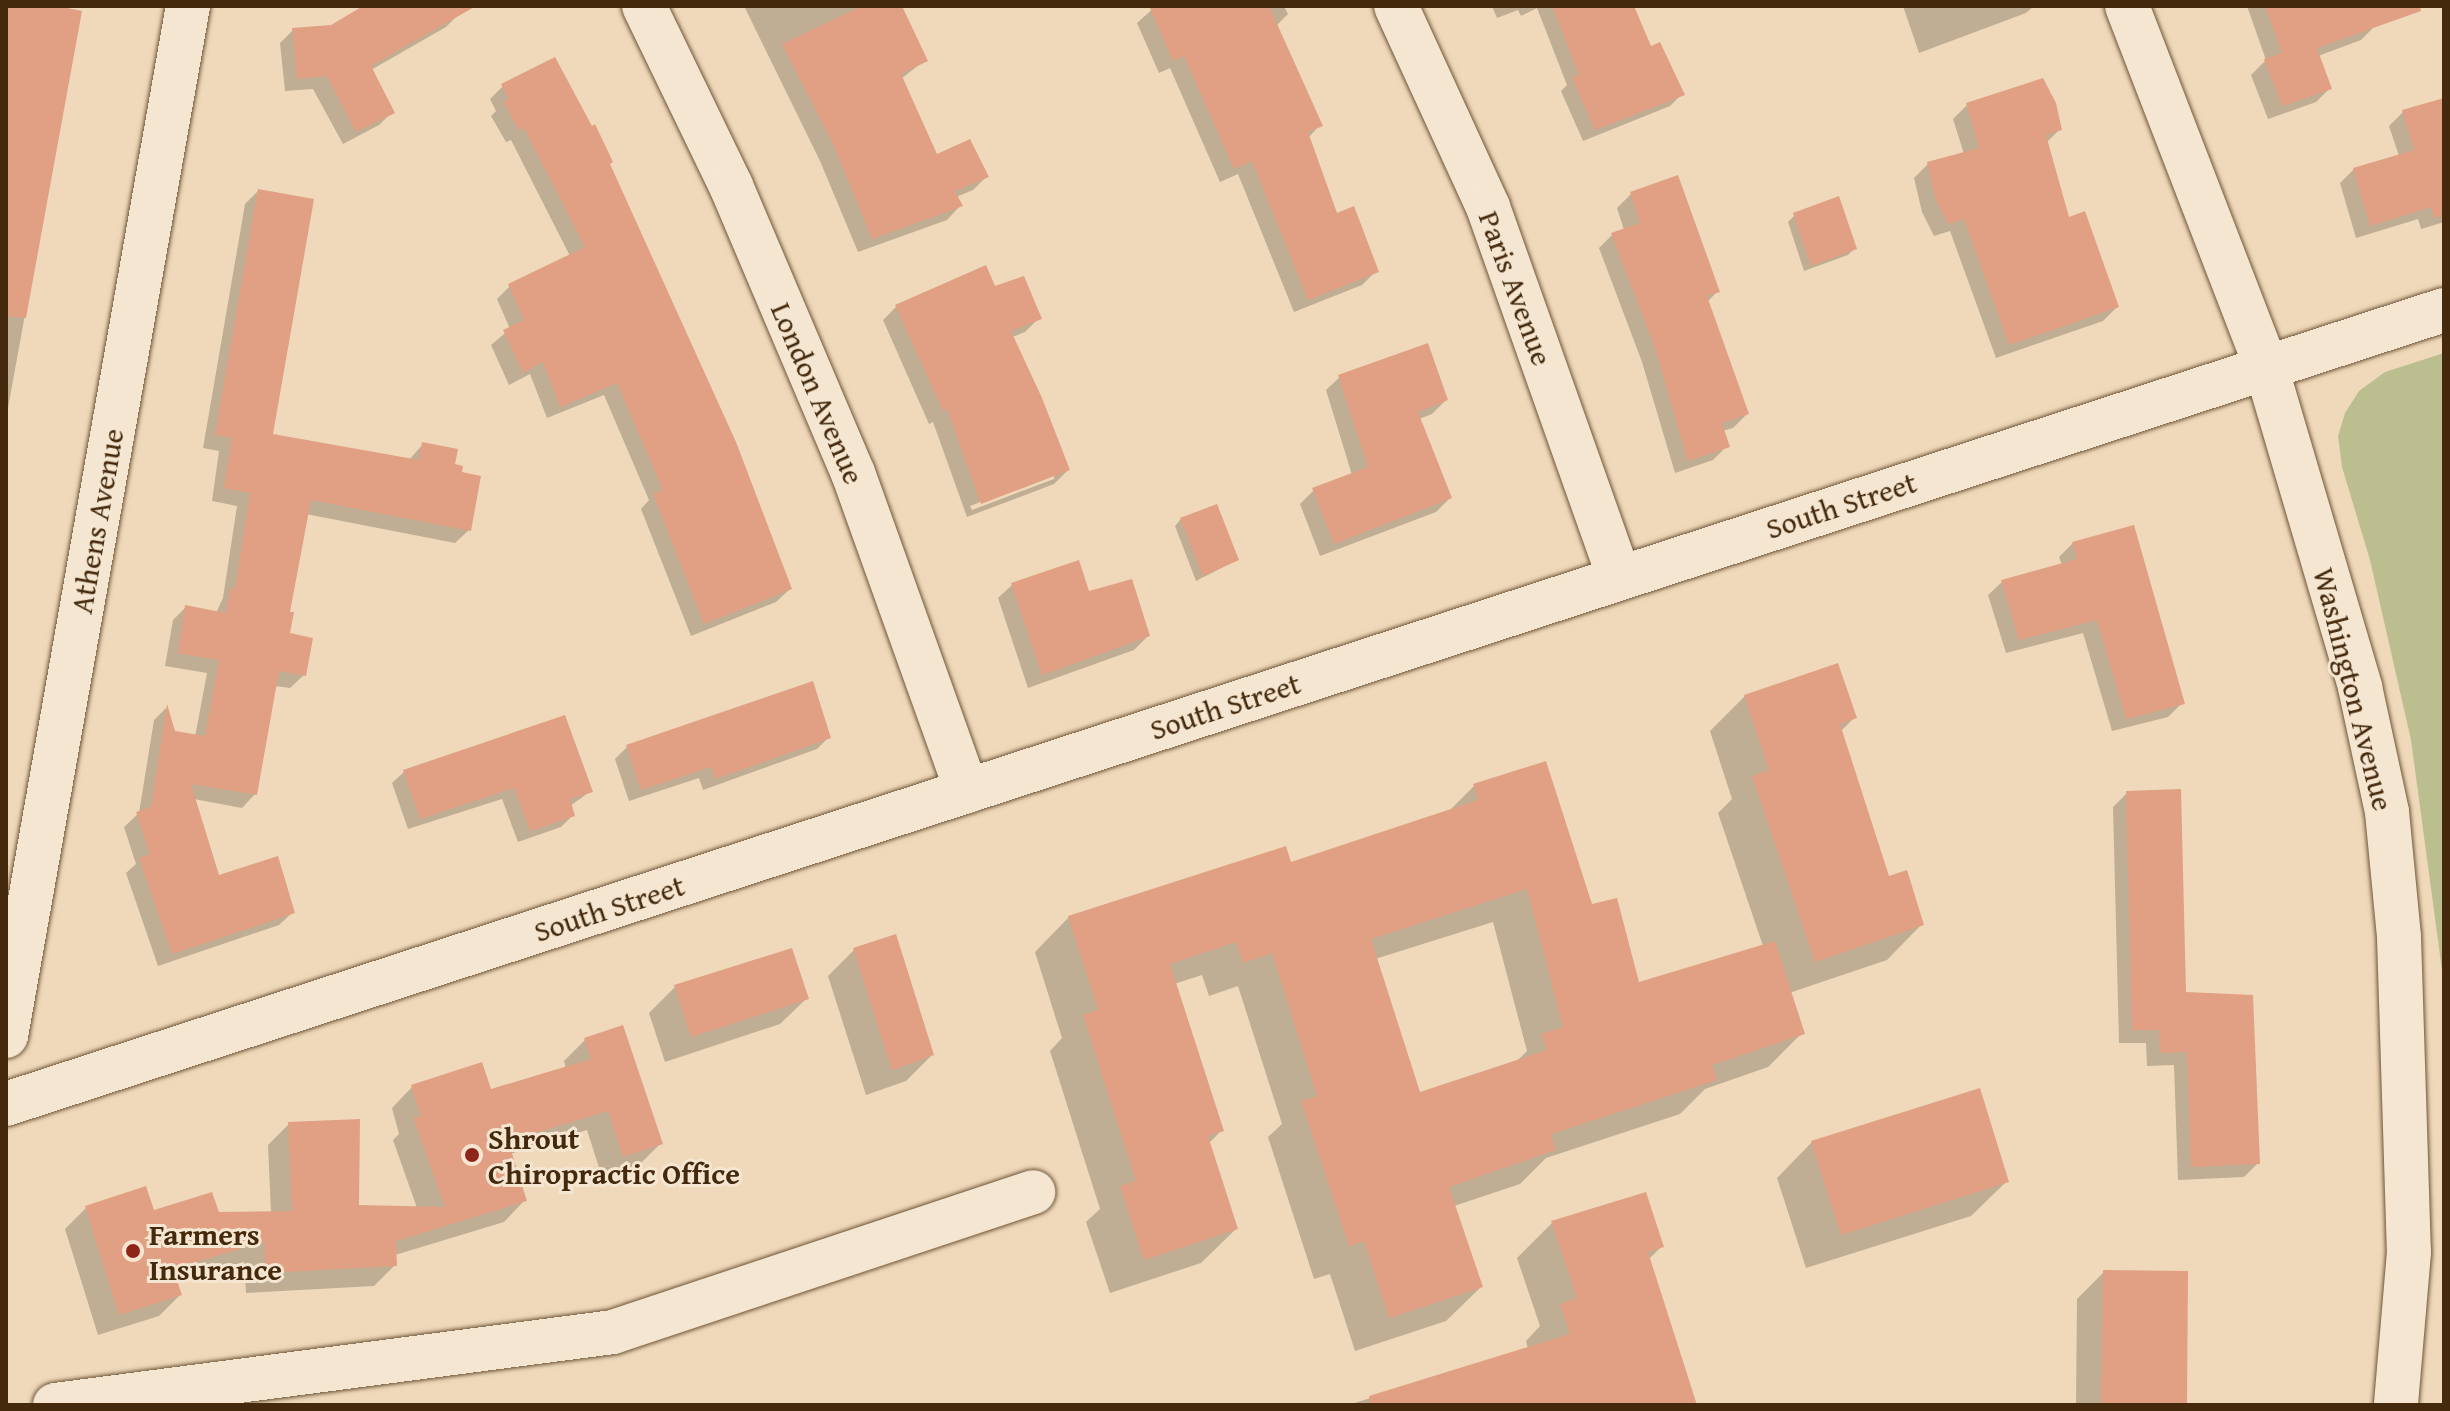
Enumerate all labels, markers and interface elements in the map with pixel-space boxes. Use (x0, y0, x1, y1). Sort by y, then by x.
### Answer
street label: Paris Avenue (1471, 206, 1561, 370)
street label: London Avenue (764, 297, 872, 489)
street label: Athens Avenue (63, 426, 131, 616)
street label: South Street (1761, 464, 1921, 546)
street label: Washington Avenue (2306, 564, 2402, 814)
street label: South Street (1145, 665, 1305, 747)
street label: South Street (529, 867, 689, 949)
place label: Shrout Chiropractic Office (488, 1120, 740, 1190)
marker: Shrout Chiropractic Office (463, 1146, 481, 1164)
place label: Farmers Insurance (149, 1216, 282, 1286)
marker: Farmers Insurance (124, 1242, 142, 1260)

